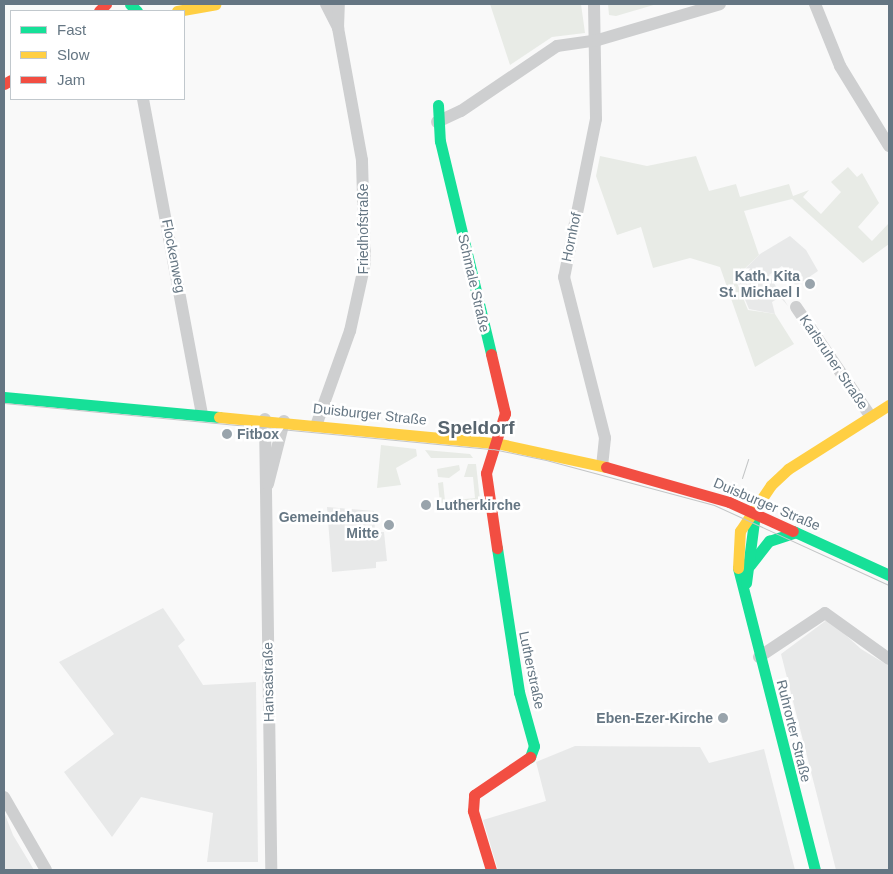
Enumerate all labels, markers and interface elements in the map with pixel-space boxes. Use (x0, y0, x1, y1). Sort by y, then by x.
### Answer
legend (10, 10, 185, 100)
text: Fast (57, 21, 86, 38)
text: Slow (57, 46, 90, 63)
text: Jam (57, 71, 85, 88)
street label: Friedhofstraße (355, 183, 371, 275)
street label: Hornhof (558, 211, 584, 263)
street label: Flockenweg (159, 218, 189, 294)
street label: Schmale Straße (455, 232, 493, 334)
place label: Kath. Kita St. Michael I (719, 268, 800, 300)
marker: Kath. Kita St. Michael I (804, 278, 816, 290)
street label: Karlsruher Straße (796, 312, 872, 412)
street label: Duisburger Straße (312, 400, 428, 428)
district label: Speldorf (437, 417, 515, 439)
place label: Fitbox (237, 426, 279, 442)
marker: Fitbox (221, 428, 233, 440)
street label: Duisburger Straße (711, 474, 823, 534)
place label: Lutherkirche (436, 497, 521, 513)
marker: Lutherkirche (420, 499, 432, 511)
place label: Gemeindehaus Mitte (279, 509, 379, 542)
marker: Gemeindehaus Mitte (383, 519, 395, 531)
street label: Lutherstraße (516, 629, 548, 711)
street label: Hansastraße (259, 642, 277, 722)
street label: Ruhrorter Straße (773, 678, 815, 784)
place label: Eben-Ezer-Kirche (596, 710, 713, 726)
marker: Eben-Ezer-Kirche (717, 712, 729, 724)

